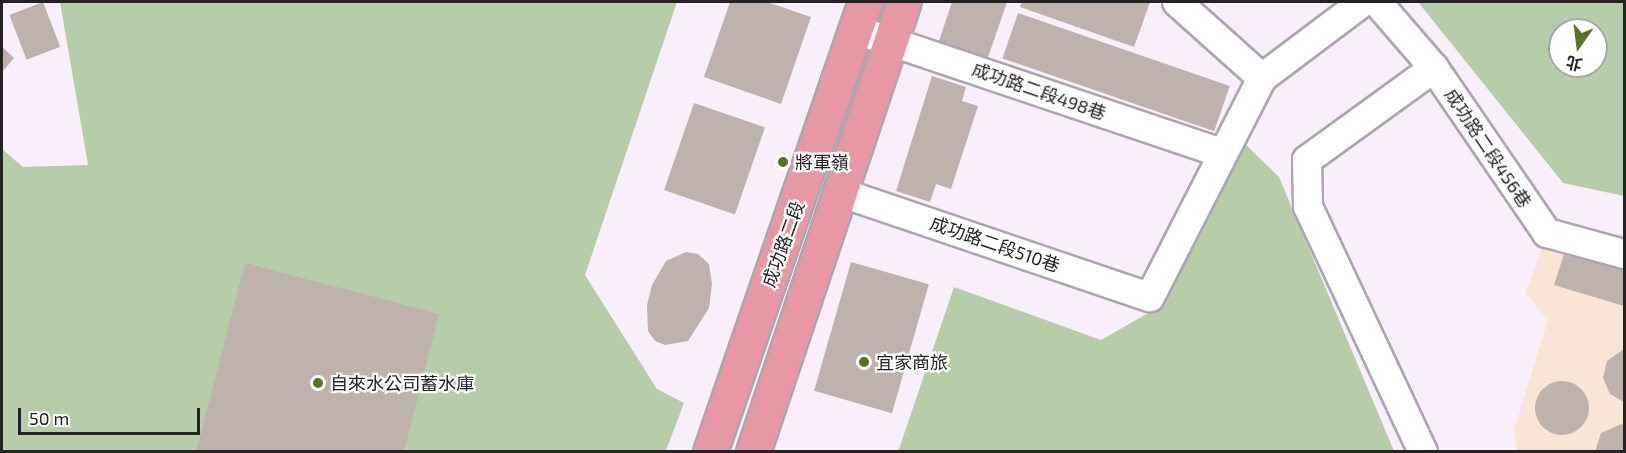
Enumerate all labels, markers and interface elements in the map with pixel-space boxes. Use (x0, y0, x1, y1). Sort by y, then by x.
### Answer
north arrow (1548, 18, 1608, 78)
text: 北 (1564, 53, 1584, 75)
street label: 成功路二段498巷 (969, 58, 1109, 124)
street label: 成功路二段456巷 (1440, 84, 1536, 212)
place label: 將軍嶺 (795, 151, 849, 173)
marker: 將軍嶺 (776, 155, 790, 169)
street label: 成功路二段 (757, 198, 809, 290)
street label: 成功路二段510巷 (927, 212, 1063, 276)
place label: 宜家商旅 (876, 351, 948, 373)
marker: 宜家商旅 (857, 355, 871, 369)
place label: 自來水公司蓄水庫 (330, 372, 474, 394)
marker: 自來水公司蓄水庫 (311, 376, 325, 390)
scale bar (21, 396, 202, 434)
text: 50 m (29, 407, 69, 429)

